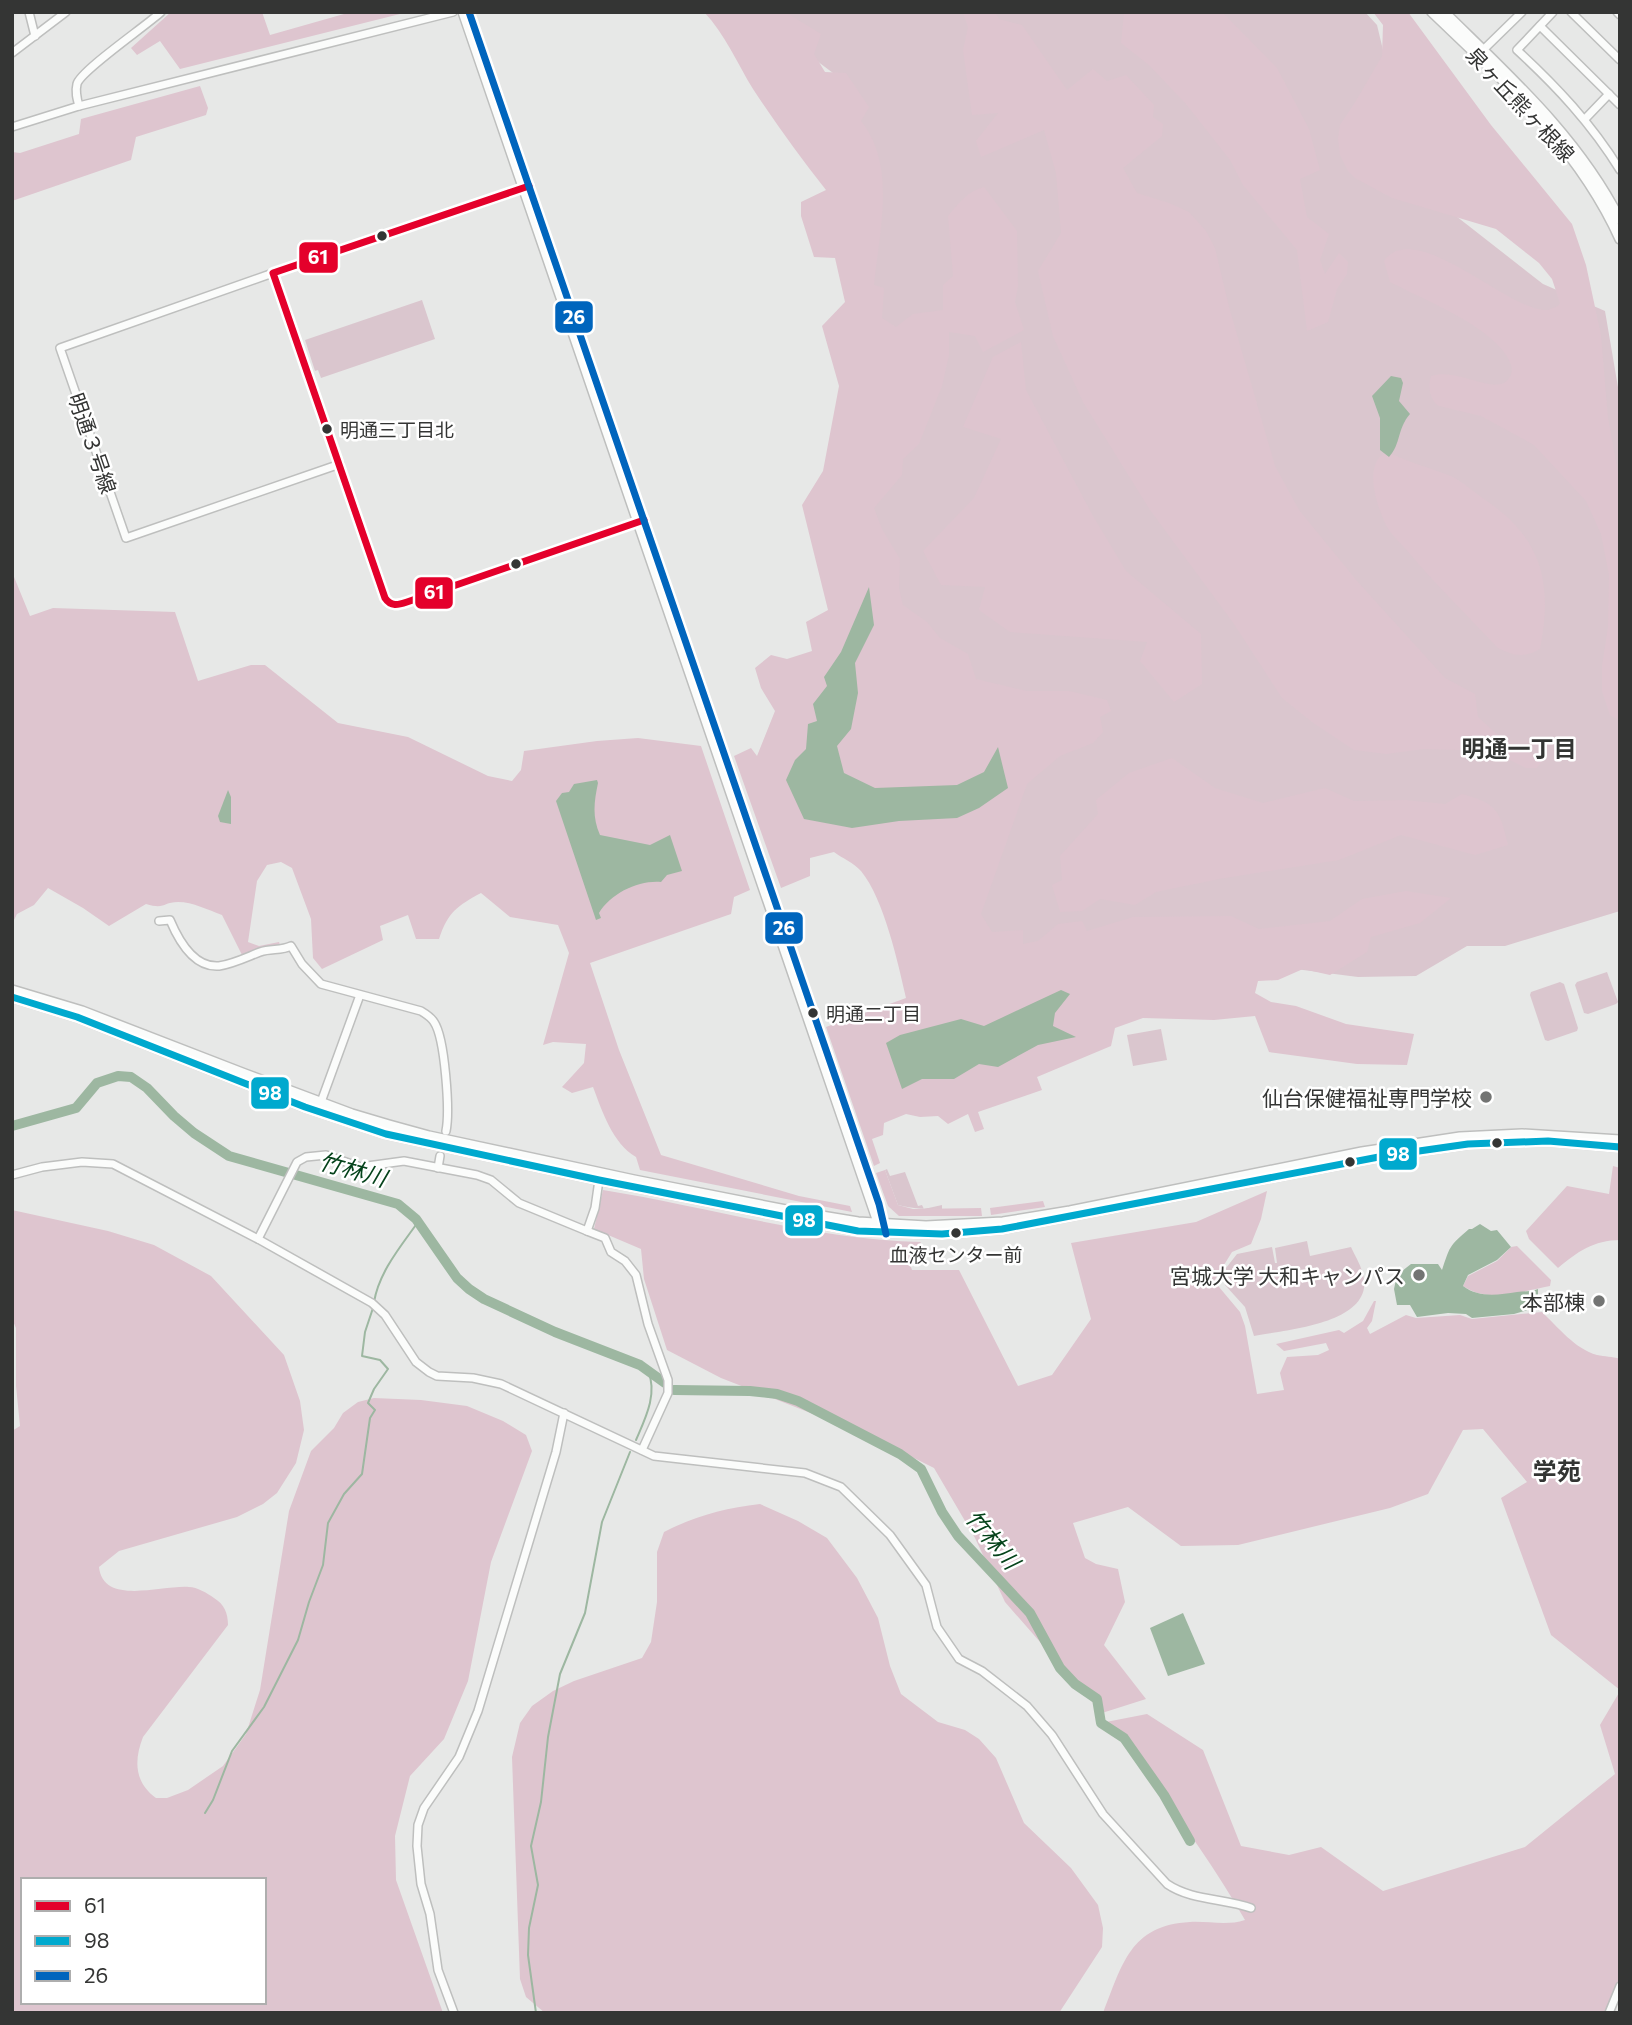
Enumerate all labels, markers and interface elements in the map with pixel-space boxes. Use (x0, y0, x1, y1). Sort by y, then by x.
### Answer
street label: 泉ヶ丘熊ヶ根線 (1462, 42, 1580, 166)
unlabelled marker (375, 229, 389, 243)
line badge: 61 (298, 241, 339, 274)
text: 61 (308, 245, 328, 268)
line badge: 26 (554, 300, 594, 334)
text: 26 (563, 305, 585, 328)
street label: 明通３号線 (64, 389, 122, 497)
place label: 明通三丁目北 (340, 418, 454, 441)
marker: 明通三丁目北 (320, 422, 334, 436)
unlabelled marker (509, 557, 523, 571)
line badge: 61 (414, 576, 454, 610)
text: 61 (424, 580, 444, 603)
district label: 明通一丁目 (1462, 734, 1577, 762)
line badge: 26 (764, 911, 804, 945)
text: 26 (773, 916, 795, 939)
place label: 明通二丁目 (826, 1002, 921, 1025)
marker: 明通二丁目 (806, 1006, 820, 1020)
line badge: 98 (250, 1076, 290, 1110)
text: 98 (258, 1081, 282, 1104)
place label: 仙台保健福祉専門学校 (1262, 1085, 1472, 1110)
marker: 仙台保健福祉専門学校 (1478, 1089, 1494, 1105)
unlabelled marker (1490, 1136, 1504, 1150)
line badge: 98 (1378, 1137, 1418, 1171)
text: 98 (1386, 1142, 1410, 1165)
water label: 竹林川 (316, 1146, 393, 1193)
unlabelled marker (1343, 1155, 1357, 1169)
line badge: 98 (784, 1204, 824, 1237)
text: 98 (792, 1208, 816, 1231)
marker: 血液センター前 (949, 1226, 963, 1240)
place label: 血液センター前 (889, 1243, 1023, 1266)
place label: 宮城大学 大和キャンパス (1170, 1263, 1405, 1288)
marker: 宮城大学 大和キャンパス (1411, 1267, 1427, 1283)
place label: 本部棟 (1522, 1289, 1585, 1314)
marker: 本部棟 (1591, 1293, 1607, 1309)
district label: 学苑 (1533, 1456, 1581, 1485)
water label: 竹林川 (960, 1504, 1028, 1577)
legend (21, 1878, 266, 2004)
text: 61 (84, 1892, 106, 1917)
text: 98 (84, 1927, 110, 1952)
text: 26 (84, 1962, 108, 1987)

